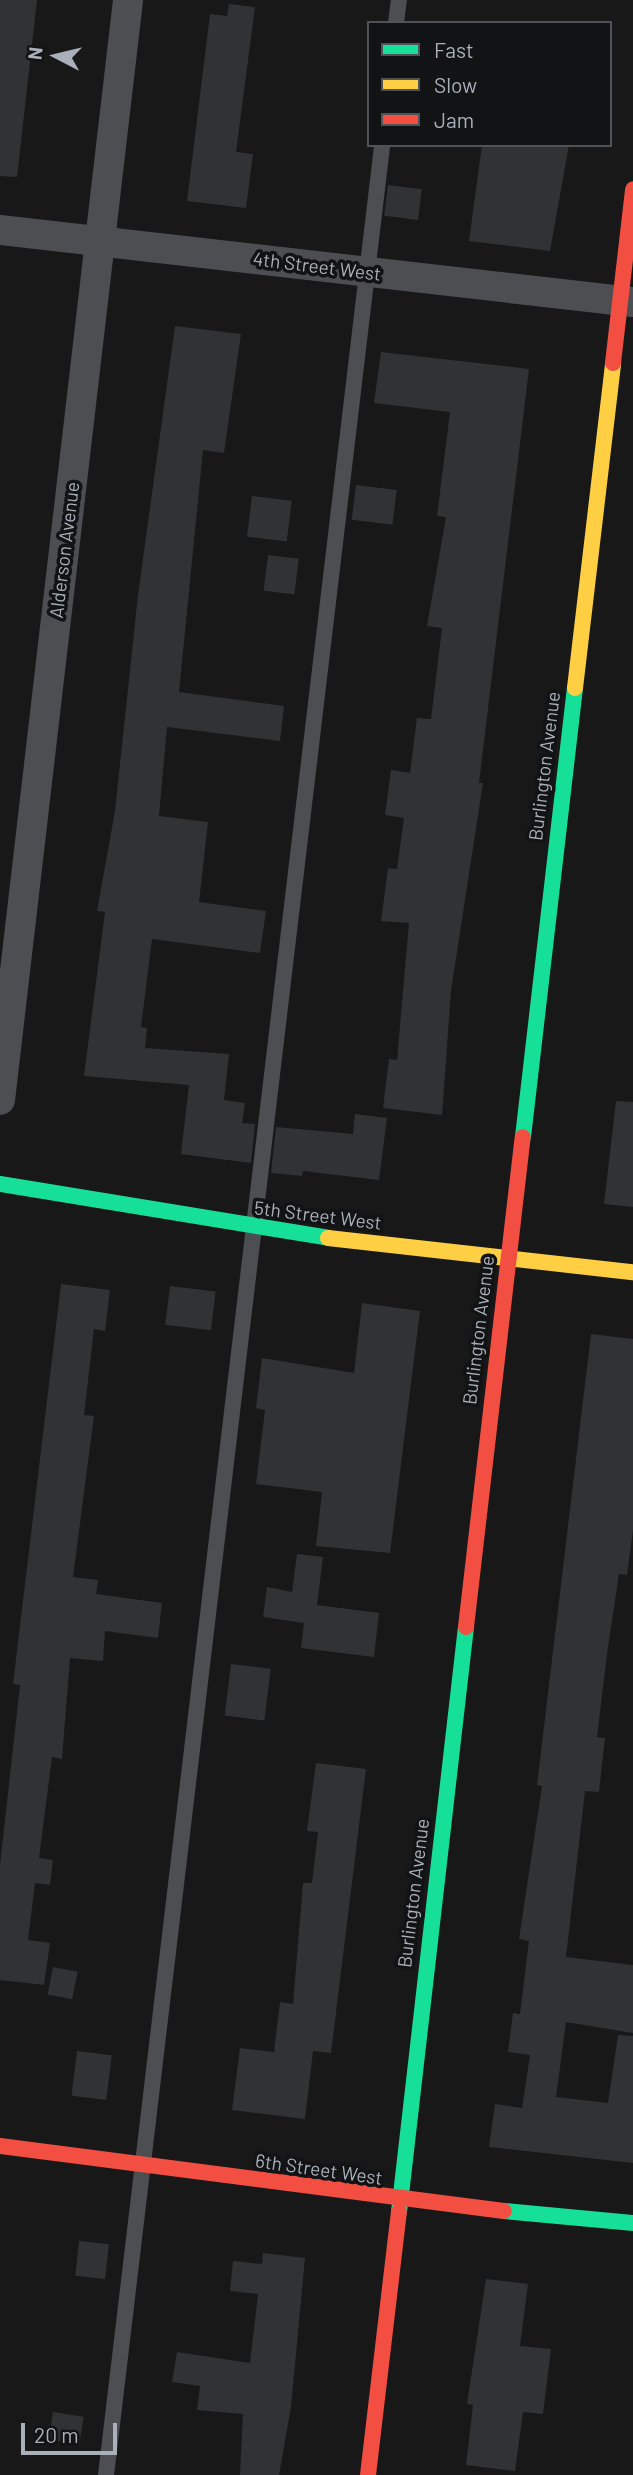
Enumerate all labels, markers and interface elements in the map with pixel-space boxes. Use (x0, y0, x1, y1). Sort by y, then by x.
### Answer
north arrow (21, 21, 91, 91)
legend (367, 21, 612, 147)
text: Fast (434, 37, 474, 62)
text: N (22, 46, 47, 61)
text: Slow (434, 72, 477, 97)
text: Jam (434, 107, 474, 132)
street label: 4th Street West (252, 247, 382, 285)
street label: Alderson Avenue (44, 481, 84, 619)
street label: Burlington Avenue (524, 690, 564, 842)
street label: 5th Street West (253, 1196, 383, 1234)
street label: Burlington Avenue (458, 1254, 498, 1406)
street label: Burlington Avenue (393, 1817, 433, 1969)
street label: 6th Street West (254, 2149, 384, 2189)
scale bar (24, 2408, 121, 2452)
text: 20 m (34, 2422, 79, 2447)

